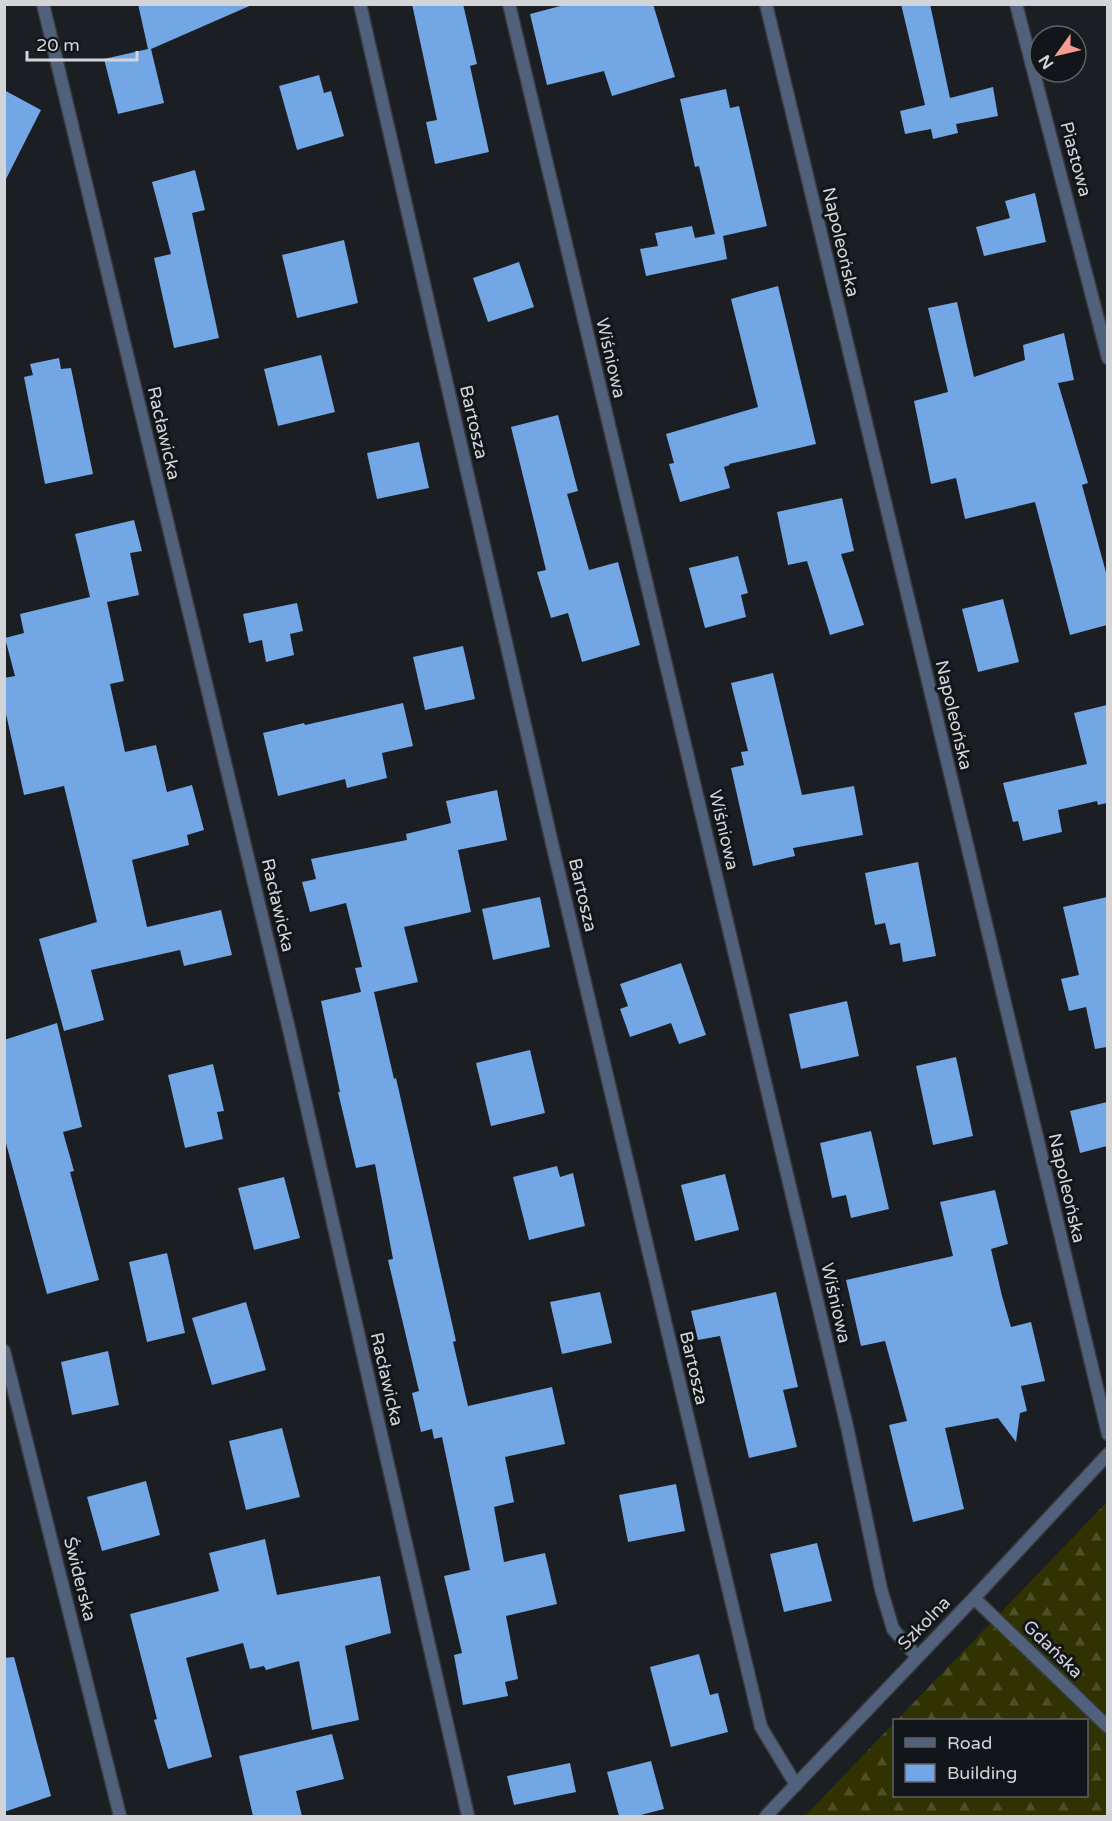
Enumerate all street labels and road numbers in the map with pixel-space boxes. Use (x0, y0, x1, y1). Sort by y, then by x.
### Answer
street label: Piastowa (1055, 119, 1097, 199)
street label: Napoleońska (818, 185, 864, 299)
street label: Wiśniowa (591, 316, 631, 400)
street label: Bartosza (455, 383, 493, 461)
street label: Racławicka (143, 384, 185, 482)
street label: Napoleońska (931, 658, 977, 772)
street label: Wiśniowa (704, 788, 744, 872)
street label: Racławicka (257, 856, 299, 954)
street label: Bartosza (564, 856, 602, 934)
street label: Napoleońska (1044, 1131, 1090, 1245)
street label: Wiśniowa (816, 1261, 856, 1345)
street label: Bartosza (675, 1329, 713, 1407)
street label: Racławicka (366, 1330, 408, 1428)
street label: Świderska (59, 1535, 101, 1623)
street label: Szkolna (893, 1592, 955, 1654)
street label: Gdańska (1019, 1615, 1087, 1683)

